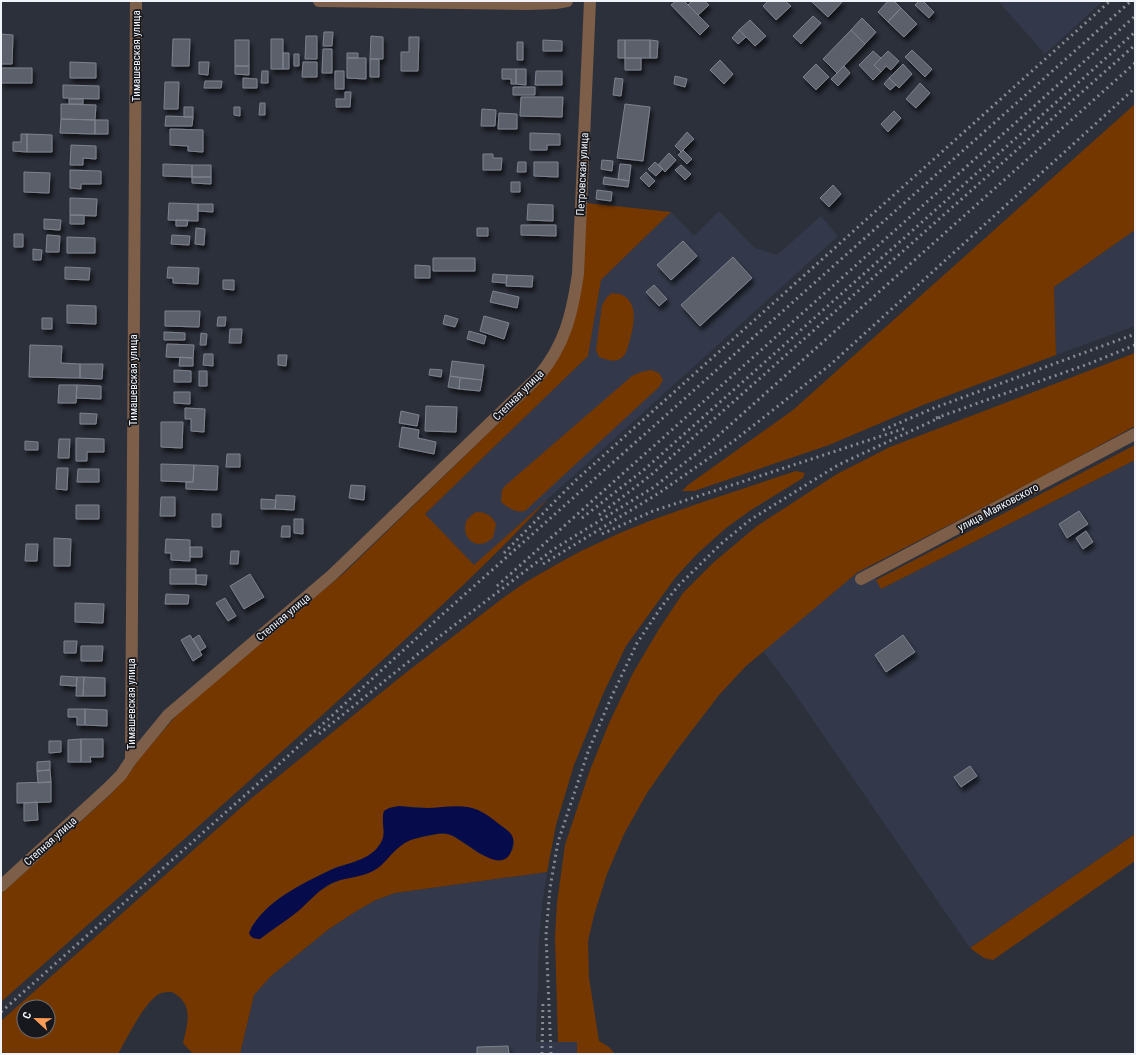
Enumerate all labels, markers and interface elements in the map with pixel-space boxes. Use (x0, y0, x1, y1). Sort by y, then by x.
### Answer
street label: Тимашевская улица (130, 10, 143, 102)
street label: Петровская улица (574, 132, 591, 216)
street label: Тимашевская улица (127, 334, 140, 426)
street label: Степная улица (490, 367, 546, 423)
street label: улица Маяковского (956, 480, 1041, 534)
street label: Степная улица (254, 591, 313, 644)
street label: Тимашевская улица (125, 658, 138, 750)
street label: Степная улица (21, 814, 79, 868)
north arrow (16, 999, 56, 1039)
text: С (20, 1010, 34, 1021)

